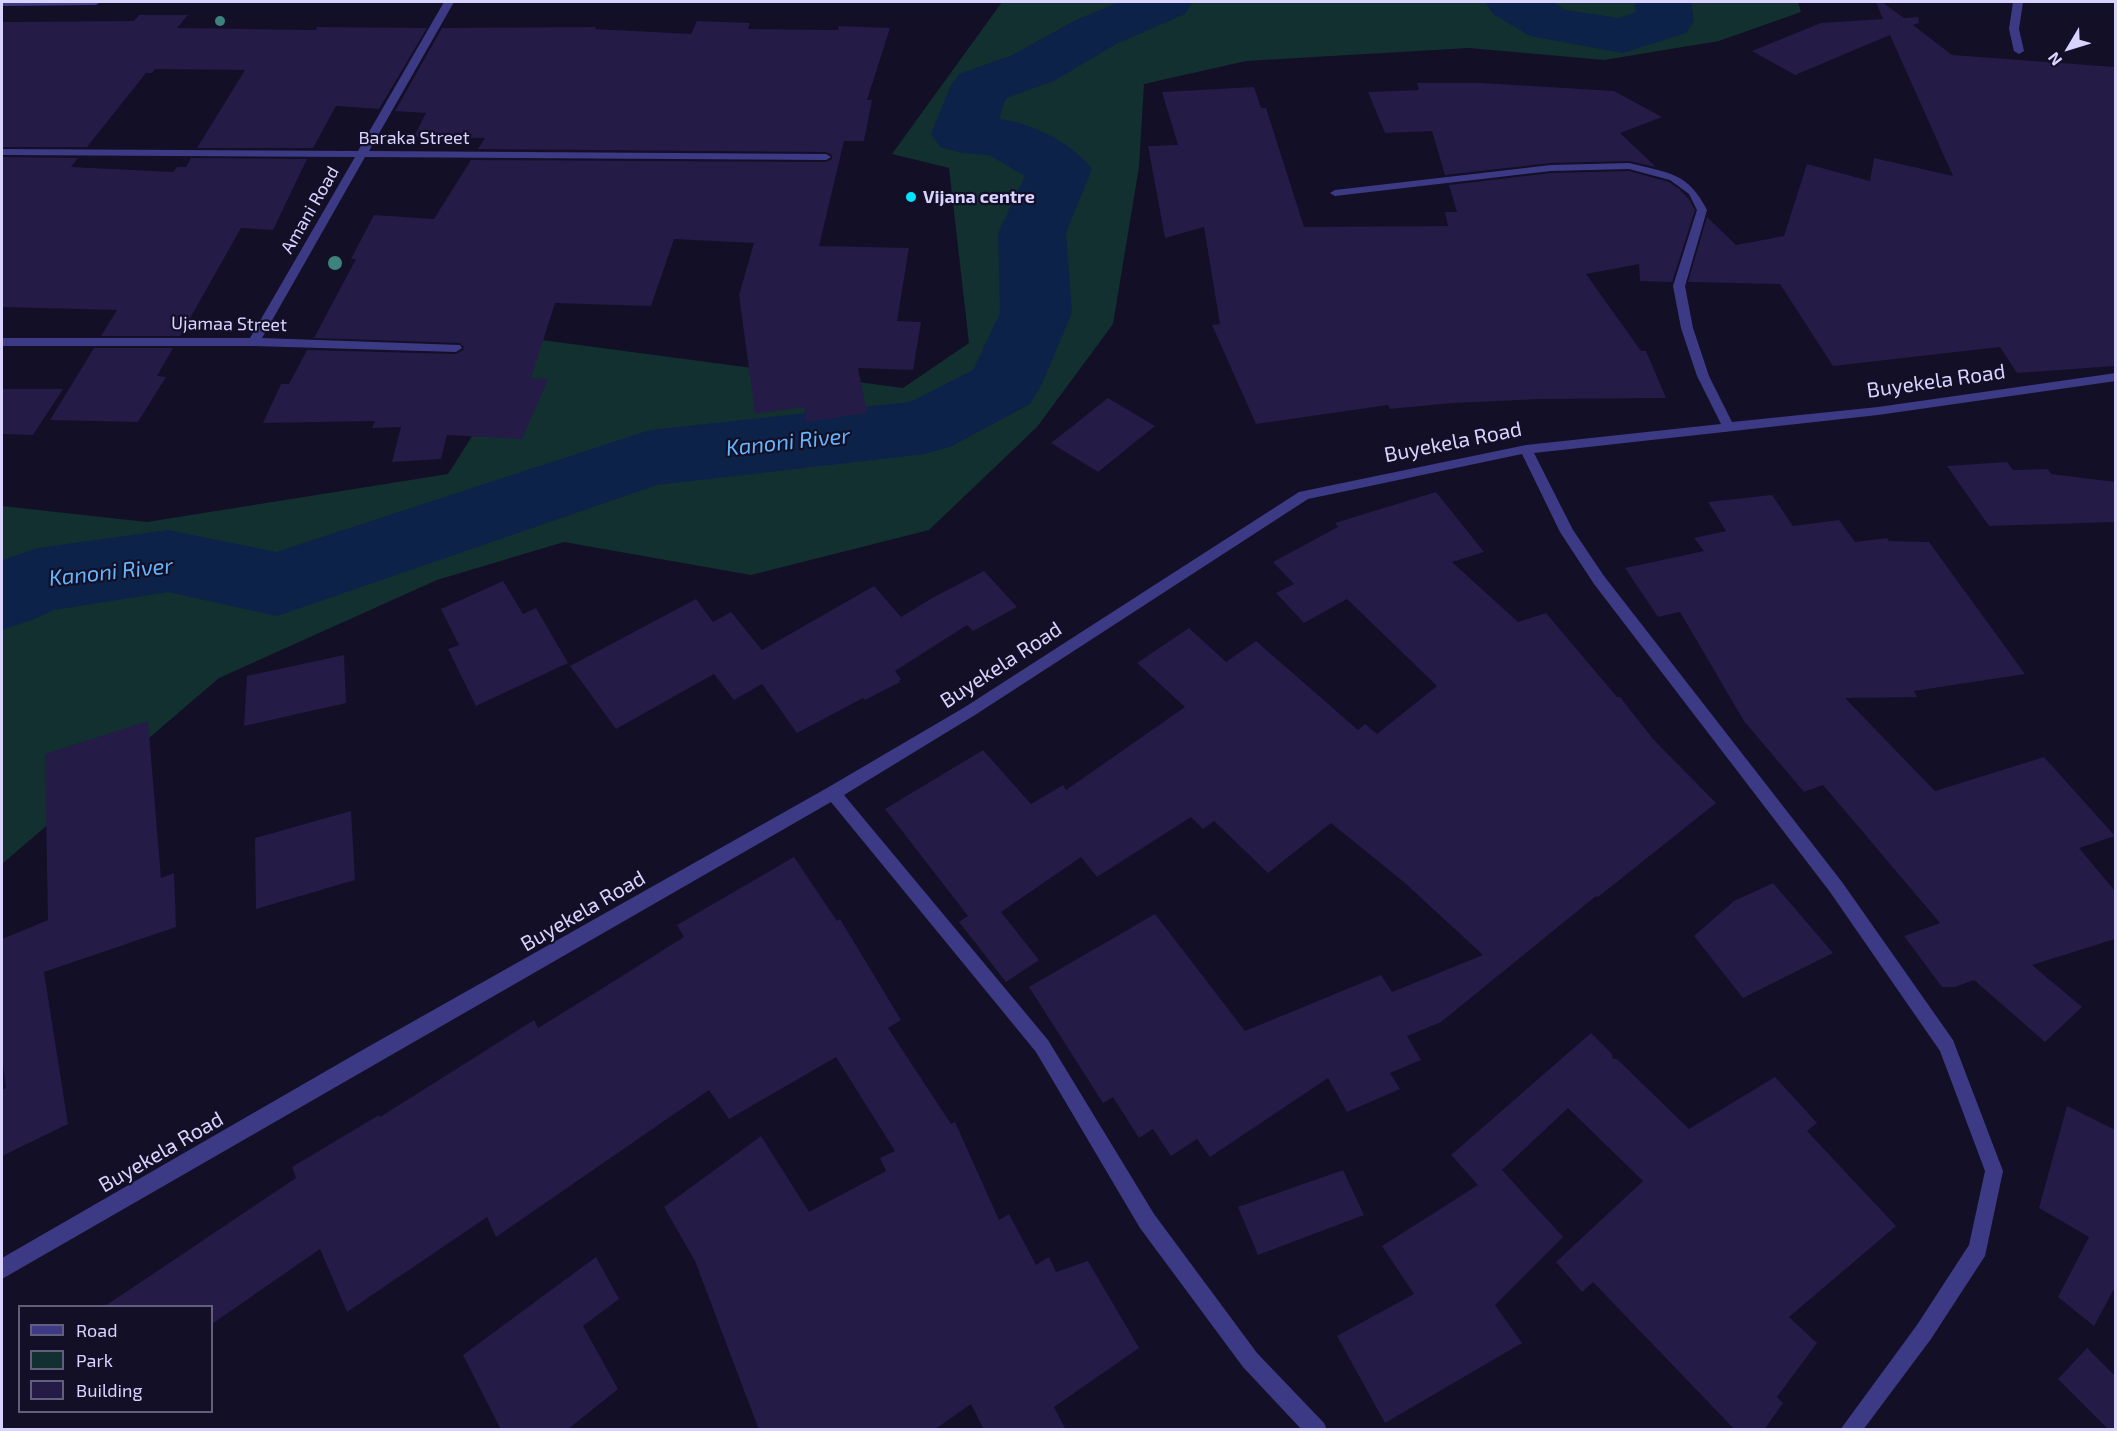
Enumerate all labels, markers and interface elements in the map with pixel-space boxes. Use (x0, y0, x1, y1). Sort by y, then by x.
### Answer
north arrow (2039, 18, 2099, 78)
text: N (2043, 49, 2065, 70)
street label: Baraka Street (358, 127, 470, 149)
street label: Amani Road (276, 162, 344, 258)
place label: Vijana centre (923, 186, 1035, 208)
marker: Vijana centre (904, 190, 918, 204)
street label: Ujamaa Street (171, 312, 287, 336)
street label: Buyekela Road (1865, 359, 2007, 403)
street label: Buyekela Road (1382, 416, 1524, 468)
water label: Kanoni River (725, 422, 851, 462)
water label: Kanoni River (48, 552, 174, 592)
street label: Buyekela Road (936, 616, 1066, 714)
street label: Buyekela Road (516, 865, 650, 957)
street label: Buyekela Road (94, 1106, 228, 1198)
legend (18, 1305, 213, 1413)
text: Road (76, 1319, 117, 1341)
text: Park (76, 1349, 113, 1371)
text: Building (76, 1379, 143, 1401)

